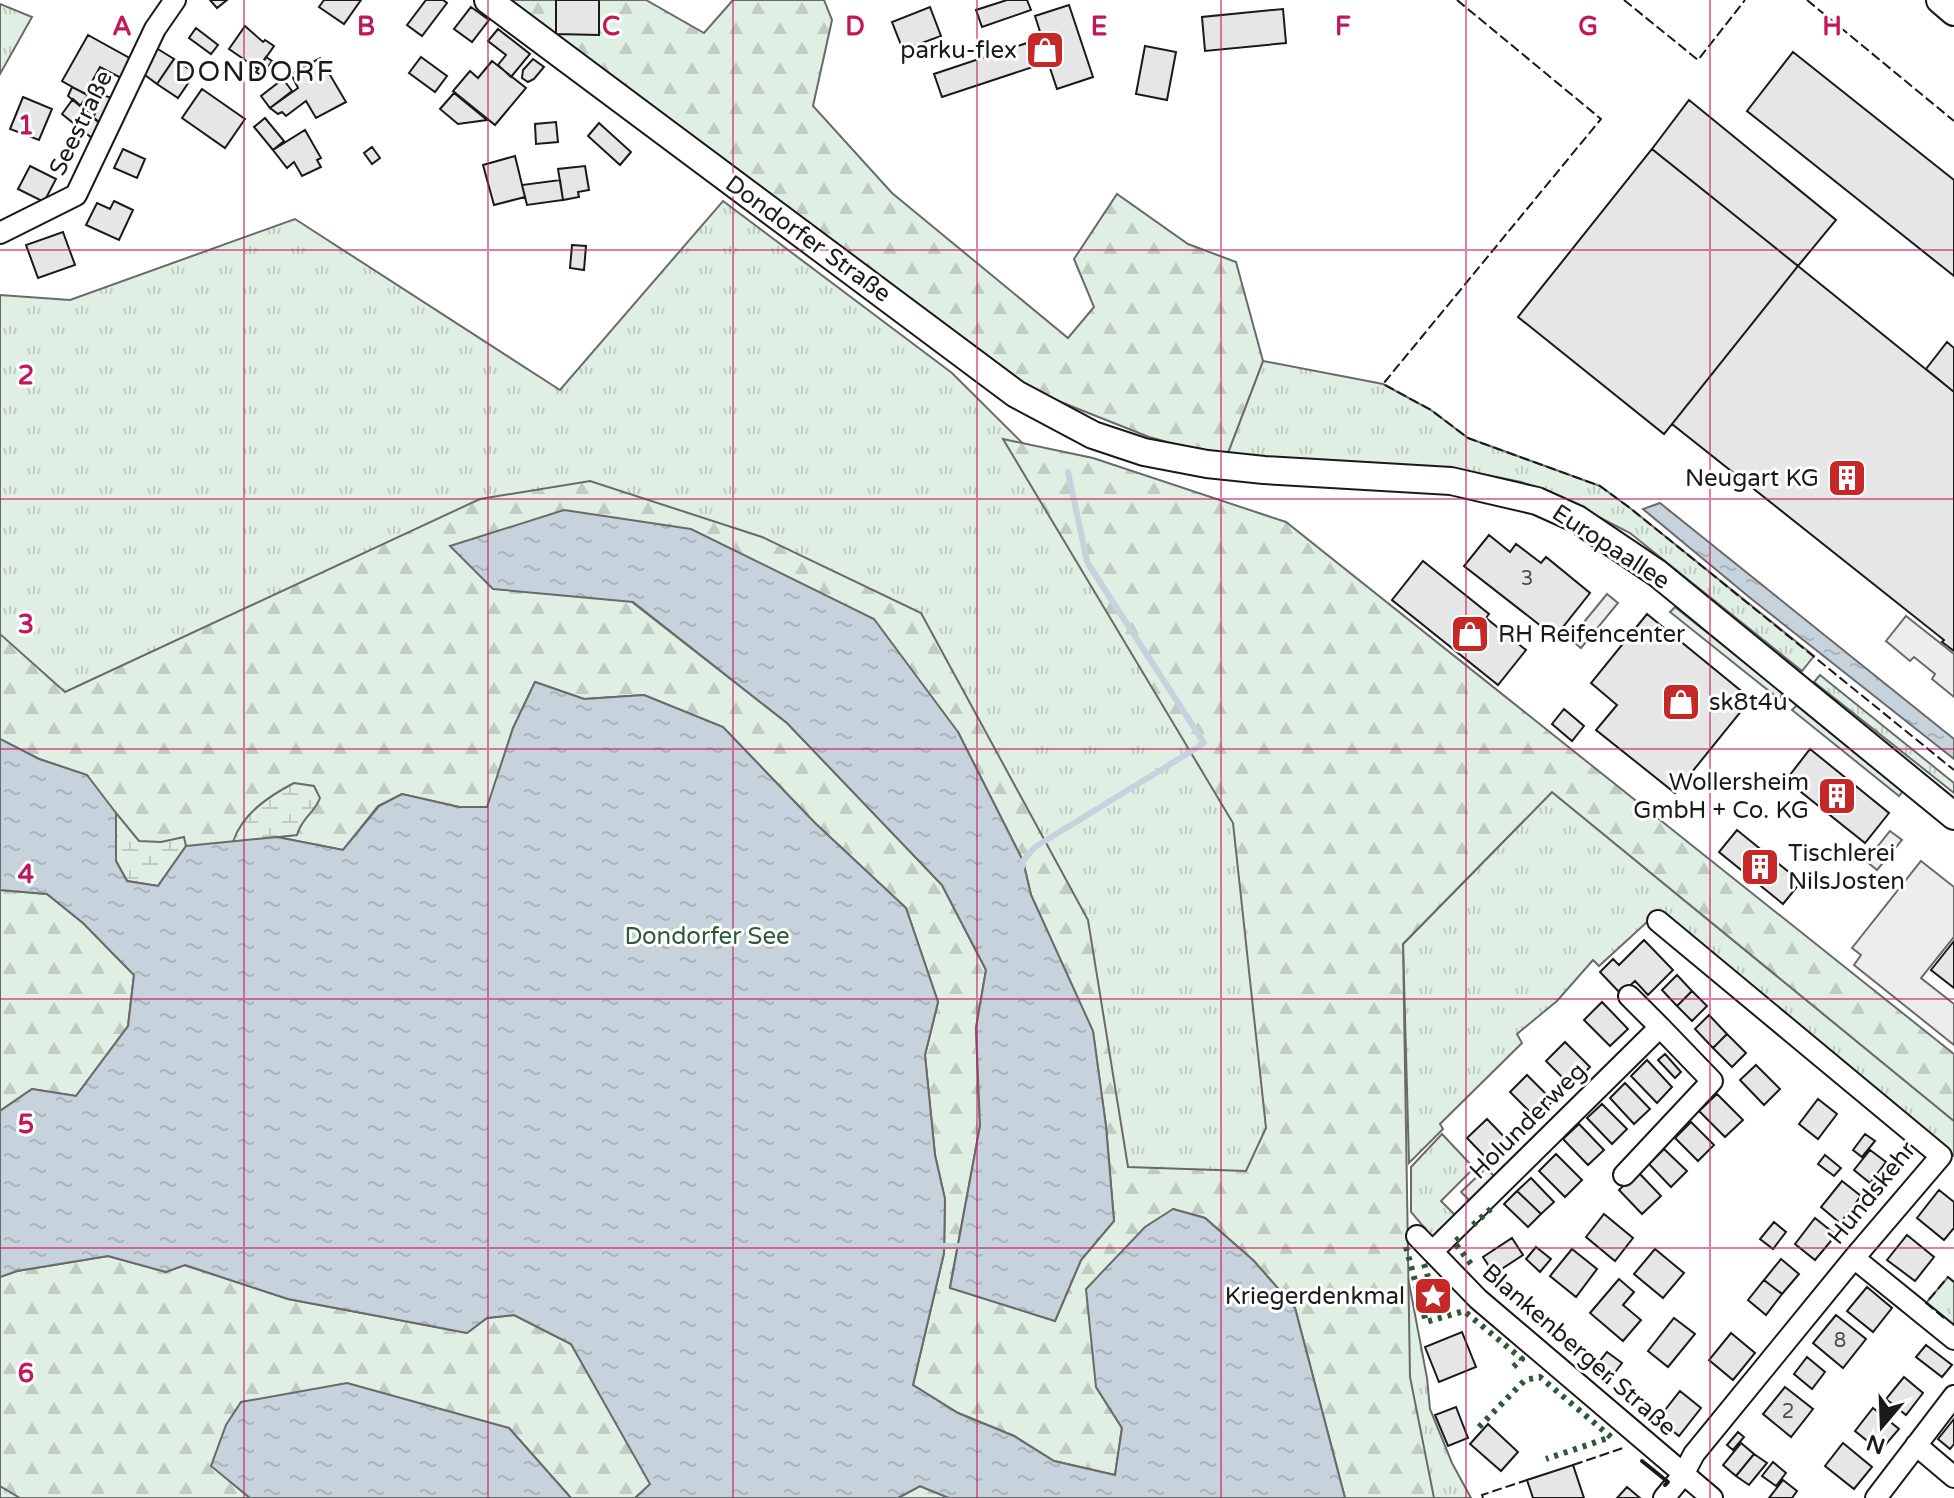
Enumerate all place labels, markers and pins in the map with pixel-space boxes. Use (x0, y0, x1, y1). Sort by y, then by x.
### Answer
shop icon: parku-flex (1024, 29, 1066, 71)
place label: parku-flex (900, 36, 1017, 65)
building icon: Neugart KG (1826, 457, 1868, 499)
place label: Neugart KG (1685, 464, 1819, 493)
shop icon: RH Reifencenter (1449, 613, 1491, 655)
place label: RH Reifencenter (1498, 620, 1686, 649)
shop icon: sk8t4u (1660, 681, 1702, 723)
place label: sk8t4u (1709, 688, 1788, 717)
place label: Wollersheim GmbH + Co. KG (1633, 768, 1809, 825)
building icon: Wollersheim GmbH + Co. KG (1816, 775, 1858, 817)
place label: Tischlerei NilsJosten (1788, 839, 1905, 896)
building icon: Tischlerei NilsJosten (1739, 846, 1781, 888)
place icon: Kriegerdenkmal (1412, 1275, 1454, 1317)
place label: Kriegerdenkmal (1225, 1282, 1405, 1311)

